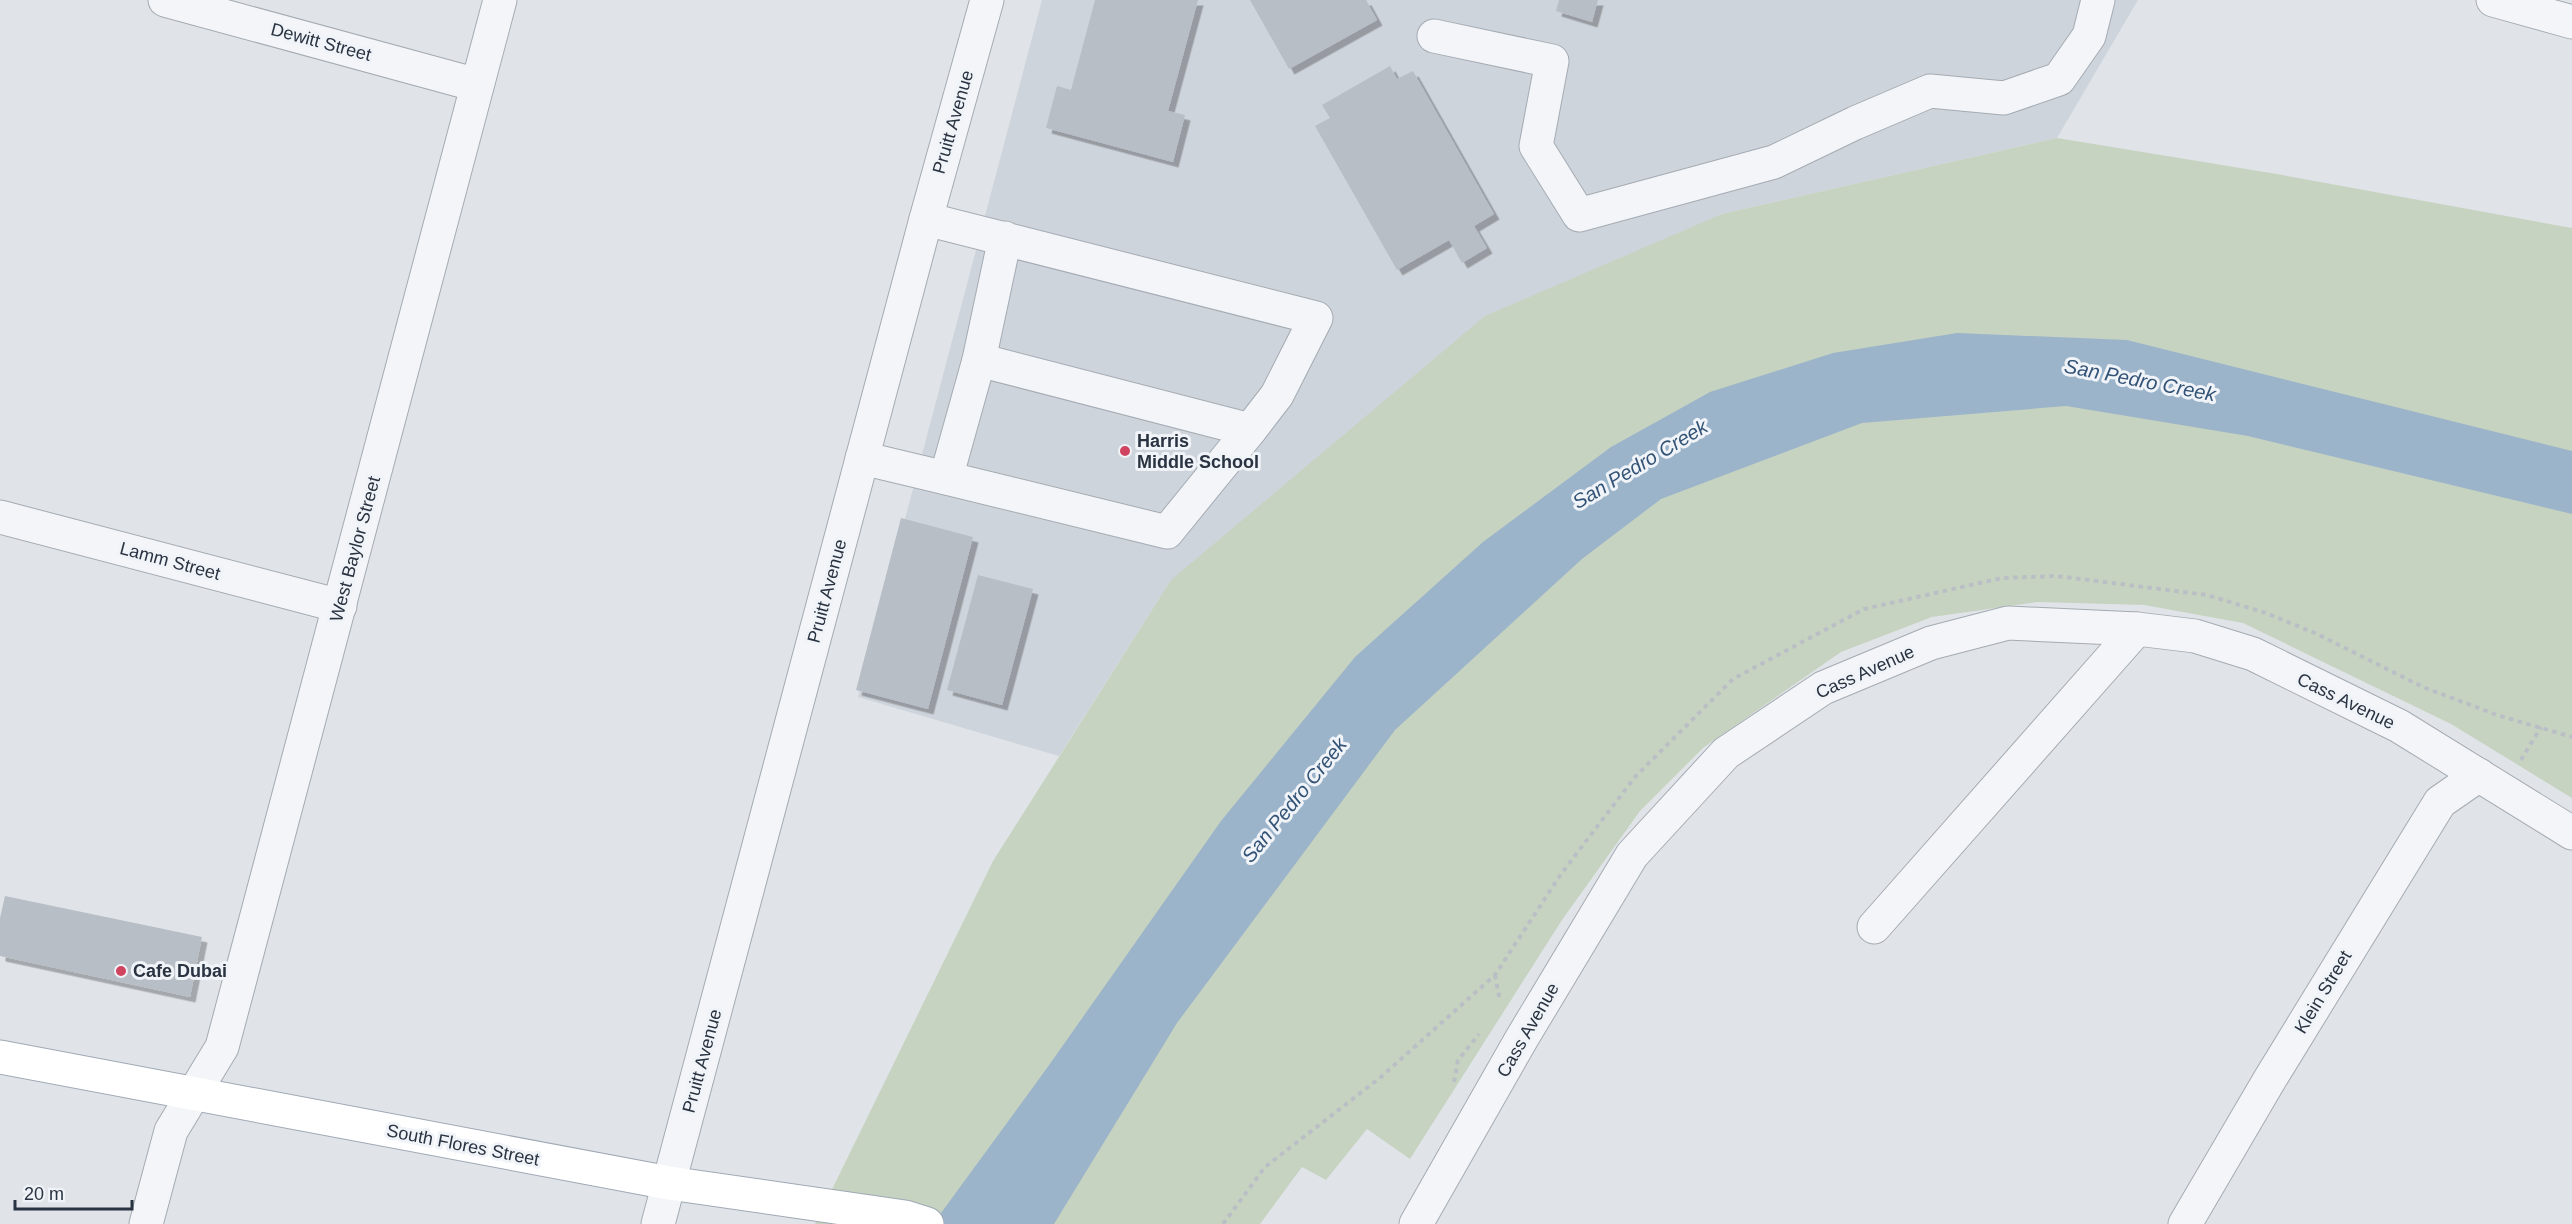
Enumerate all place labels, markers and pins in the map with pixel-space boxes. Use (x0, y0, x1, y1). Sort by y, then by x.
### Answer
place label: Harris Middle School (1137, 431, 1259, 472)
marker: Harris Middle School (1118, 444, 1132, 458)
place label: Cafe Dubai (133, 961, 227, 981)
marker: Cafe Dubai (114, 964, 128, 978)

